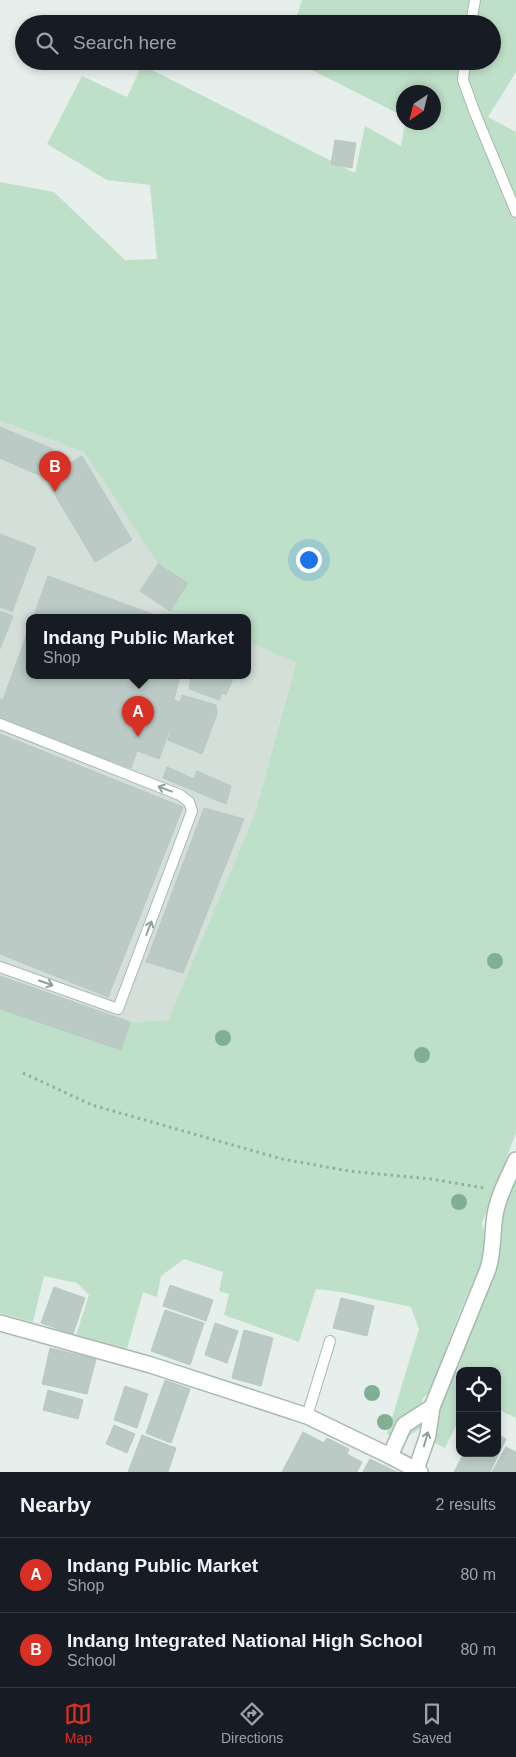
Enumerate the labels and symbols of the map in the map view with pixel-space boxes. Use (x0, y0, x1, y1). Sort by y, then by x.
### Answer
north arrow (396, 85, 441, 130)
pin: B (39, 451, 71, 492)
your location (296, 547, 322, 573)
pin: A (122, 696, 154, 737)
one-way arrow (158, 784, 173, 793)
one-way arrow (145, 921, 154, 937)
one-way arrow (38, 979, 53, 988)
one-way arrow (422, 1431, 432, 1447)

